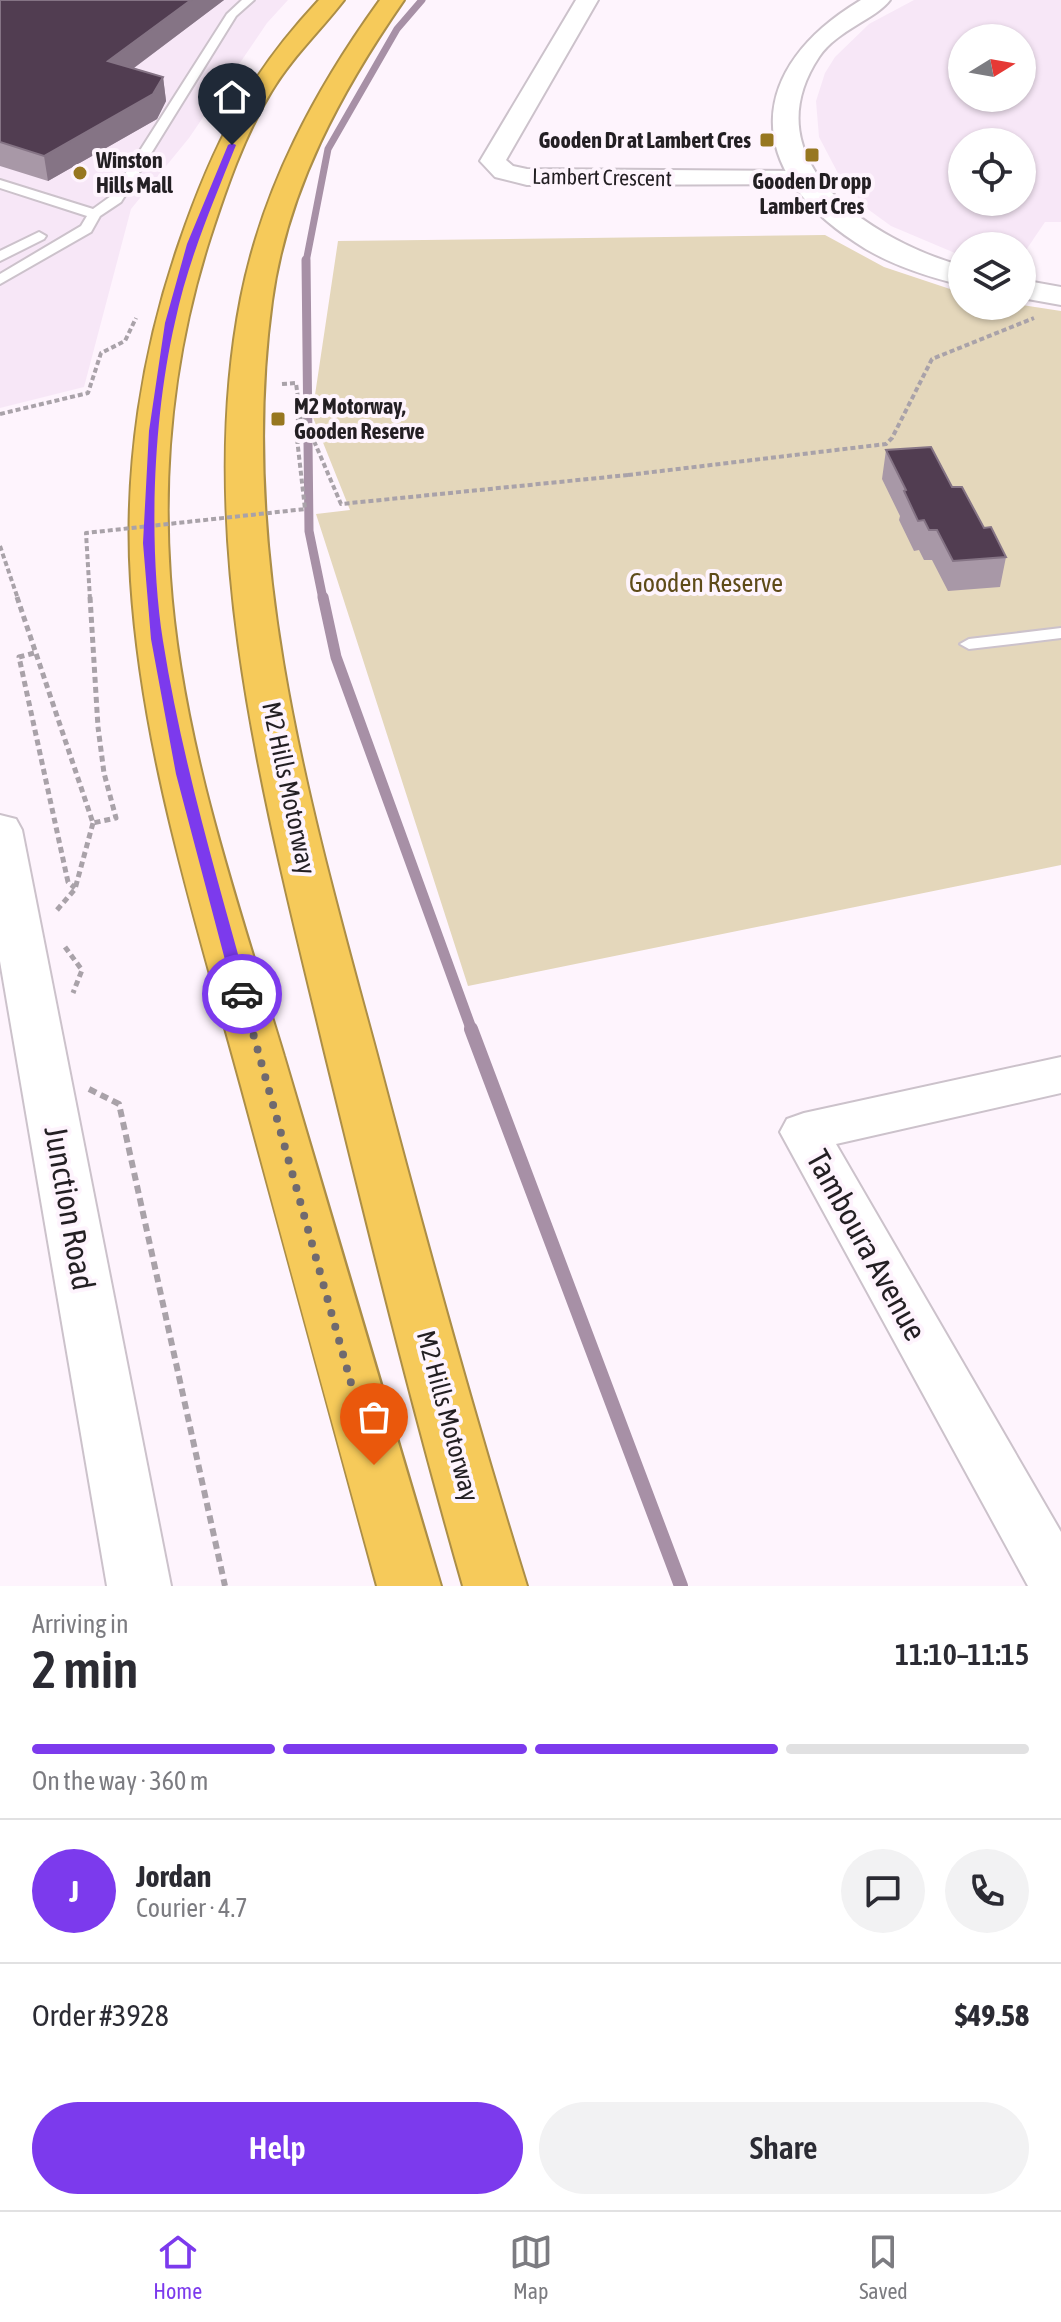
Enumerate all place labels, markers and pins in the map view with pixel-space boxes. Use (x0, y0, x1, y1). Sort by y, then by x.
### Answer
pin (198, 63, 266, 145)
place label: Gooden Dr at Lambert Cres (538, 127, 751, 153)
marker: Gooden Dr at Lambert Cres (758, 131, 776, 149)
marker: Gooden Dr opp Lambert Cres (803, 146, 821, 164)
place label: Winston Hills Mall (95, 147, 174, 198)
marker: Winston Hills Mall (71, 164, 89, 182)
place label: Gooden Dr opp Lambert Cres (752, 168, 872, 219)
place label: M2 Motorway, Gooden Reserve (294, 393, 425, 444)
marker: M2 Motorway, Gooden Reserve (269, 410, 287, 428)
pin (340, 1383, 408, 1465)

